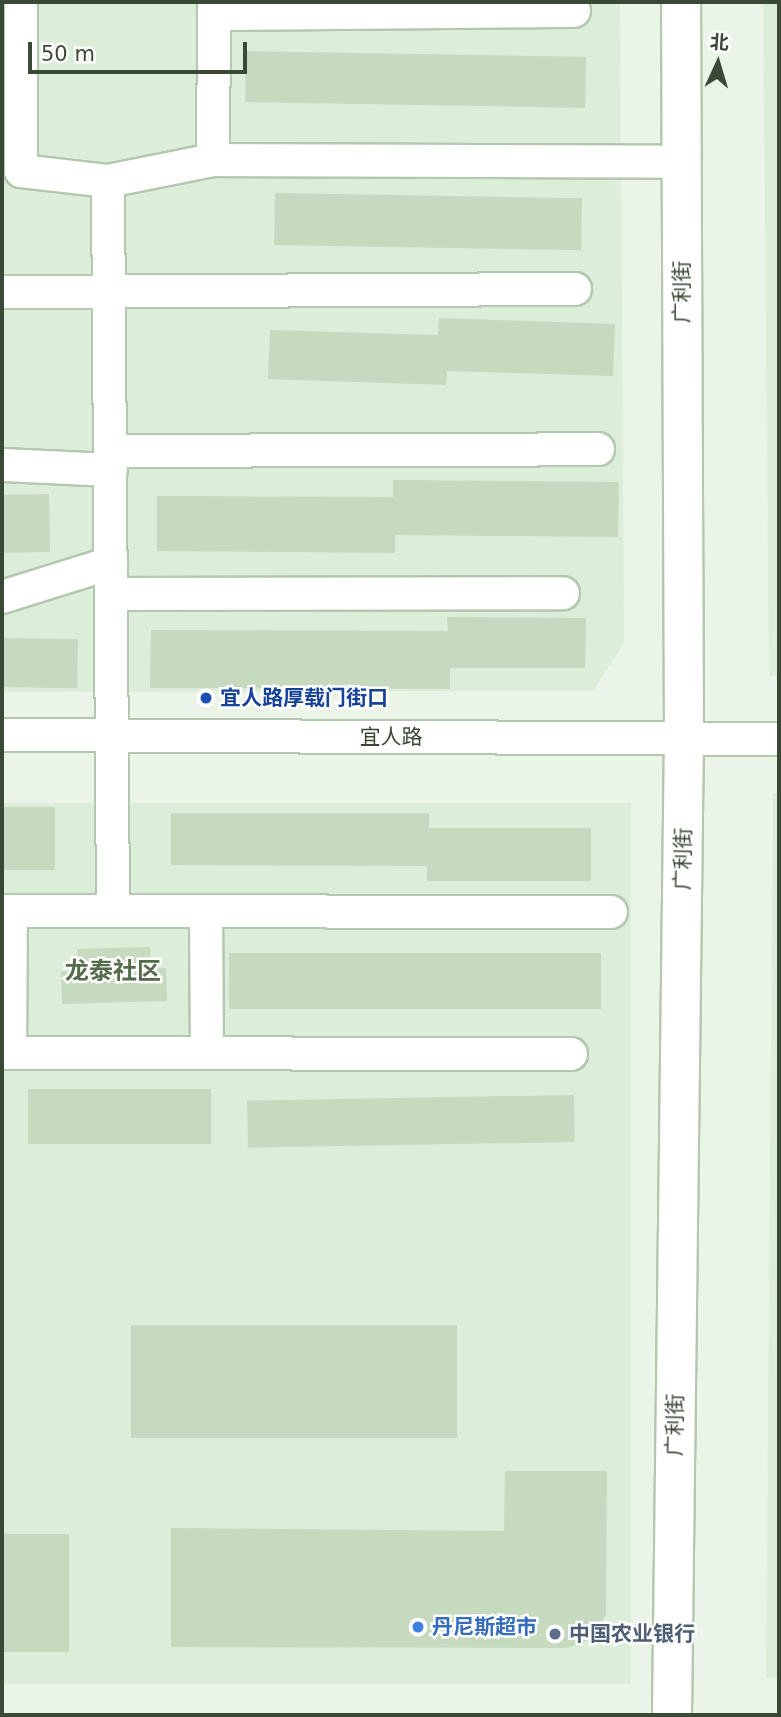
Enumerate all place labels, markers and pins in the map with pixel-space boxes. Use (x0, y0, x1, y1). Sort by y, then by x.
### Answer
place label: 宜人路厚载门街口 (220, 685, 388, 711)
marker: 宜人路厚载门街口 (198, 690, 214, 706)
place label: 丹尼斯超市 (432, 1614, 537, 1640)
marker: 丹尼斯超市 (410, 1619, 426, 1635)
place label: 中国农业银行 (569, 1621, 695, 1647)
marker: 中国农业银行 (547, 1626, 563, 1642)

